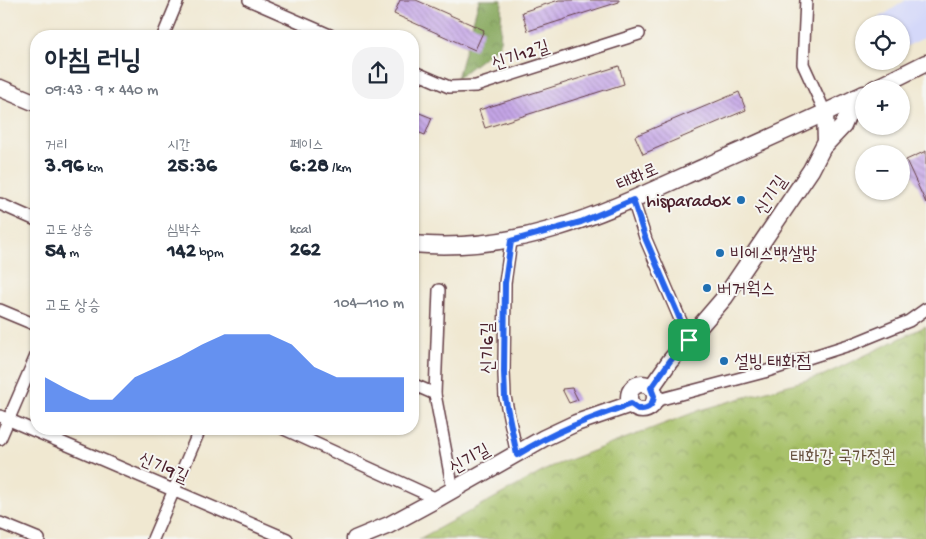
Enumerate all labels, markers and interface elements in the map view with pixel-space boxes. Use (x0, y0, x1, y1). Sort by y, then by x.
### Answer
map controls (855, 15, 910, 200)
button: locate (855, 15, 910, 70)
street label: 신기12길 (489, 37, 553, 76)
text: 아침 러닝 (45, 46, 142, 79)
button: share (352, 47, 404, 99)
button: + (855, 80, 910, 135)
text: 09:43 · 9 × 440 m (45, 82, 158, 101)
text: 거리 (45, 138, 68, 155)
text: 시간 (167, 138, 190, 155)
text: 페이스 (290, 138, 323, 155)
button: − (855, 145, 910, 200)
text: 3.96 (45, 155, 84, 180)
text: 25:36 (167, 155, 217, 180)
text: 6:28 (290, 155, 329, 180)
text: km (84, 160, 103, 177)
text: /km (329, 160, 352, 177)
street label: 태화로 (614, 160, 662, 197)
street label: 신기길 (751, 172, 793, 220)
place label: hisparadox (646, 192, 732, 213)
marker: hisparadox (735, 194, 747, 206)
text: kcal (290, 222, 312, 239)
text: 고도 상승 (45, 223, 93, 240)
text: 심박수 (167, 223, 201, 240)
text: 262 (290, 239, 321, 264)
text: 54 (45, 240, 66, 265)
text: 142 (167, 240, 196, 265)
text: m (66, 245, 79, 262)
text: bpm (196, 245, 224, 262)
place label: 비에스뱃살방 (730, 245, 817, 266)
marker: 비에스뱃살방 (714, 247, 726, 259)
place label: 버거웍스 (717, 280, 775, 301)
marker: 버거웍스 (701, 282, 713, 294)
text: 104–110 m (334, 295, 404, 314)
text: 고도 상승 (45, 298, 100, 317)
pin (668, 319, 710, 361)
street label: 신기6길 (479, 321, 500, 374)
icon: arrive (675, 326, 703, 354)
place label: 설빙 태화점 (734, 353, 811, 374)
marker: 설빙 태화점 (718, 355, 730, 367)
street label: 신기길 (446, 440, 495, 480)
park label: 태화강 국가정원 (790, 448, 896, 469)
street label: 신기9길 (135, 449, 192, 489)

